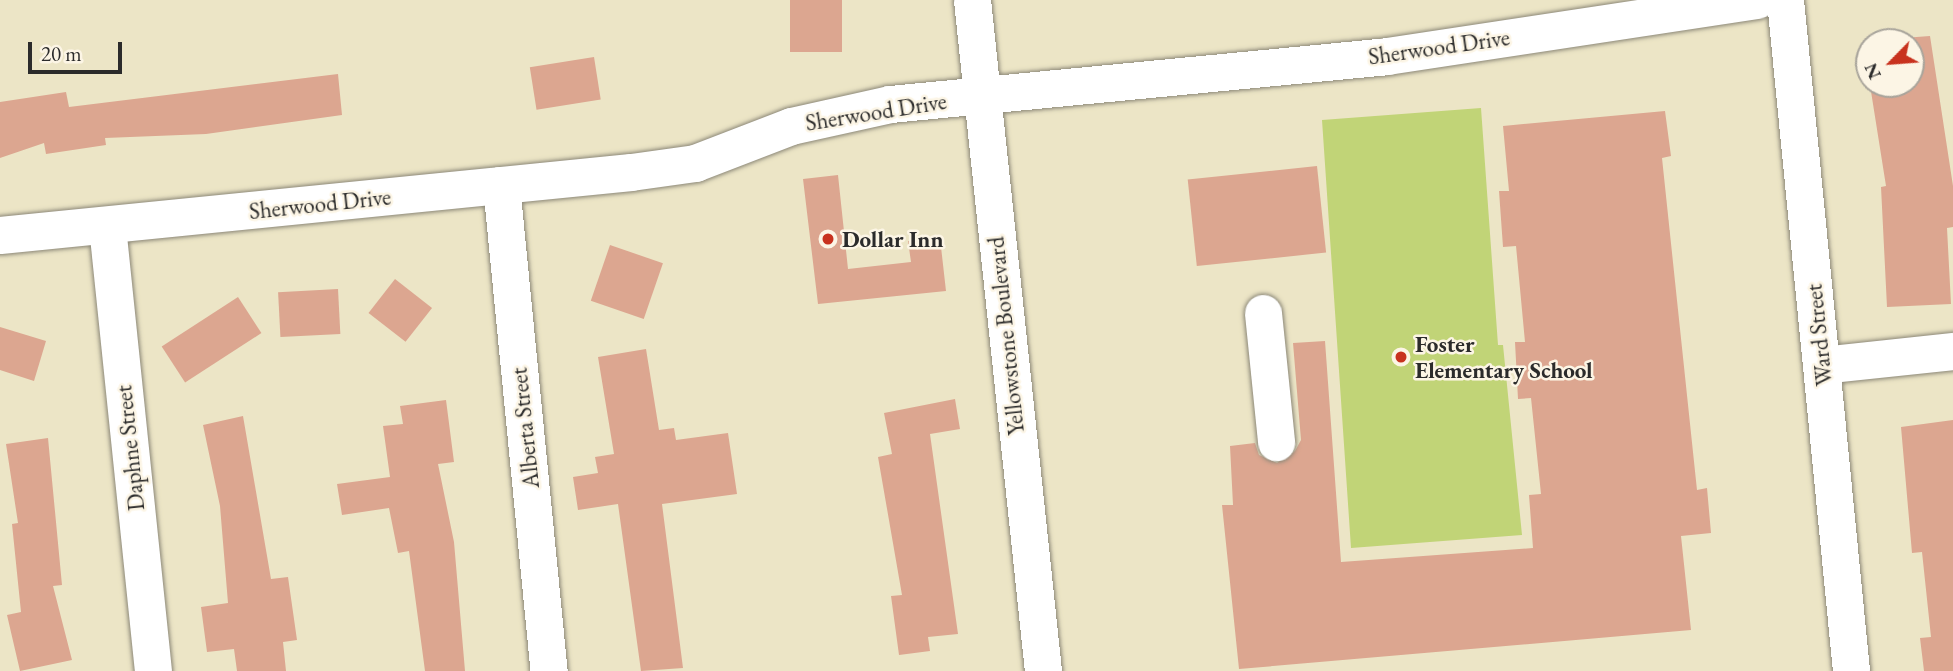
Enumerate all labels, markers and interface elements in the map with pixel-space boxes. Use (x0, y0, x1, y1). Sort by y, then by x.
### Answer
street label: Sherwood Drive (1367, 23, 1511, 71)
scale bar (32, 28, 126, 72)
north arrow (1855, 28, 1925, 98)
text: 20 m (41, 40, 82, 67)
text: N (1858, 59, 1887, 83)
street label: Sherwood Drive (803, 87, 949, 137)
street label: Sherwood Drive (248, 183, 392, 225)
place label: Dollar Inn (842, 225, 943, 253)
marker: Dollar Inn (820, 231, 836, 247)
street label: Yellowstone Boulevard (982, 235, 1030, 437)
street label: Ward Street (1800, 283, 1838, 387)
place label: Foster Elementary School (1415, 330, 1593, 384)
marker: Foster Elementary School (1393, 349, 1409, 365)
street label: Alberta Street (505, 366, 545, 490)
street label: Daphne Street (110, 384, 150, 512)

